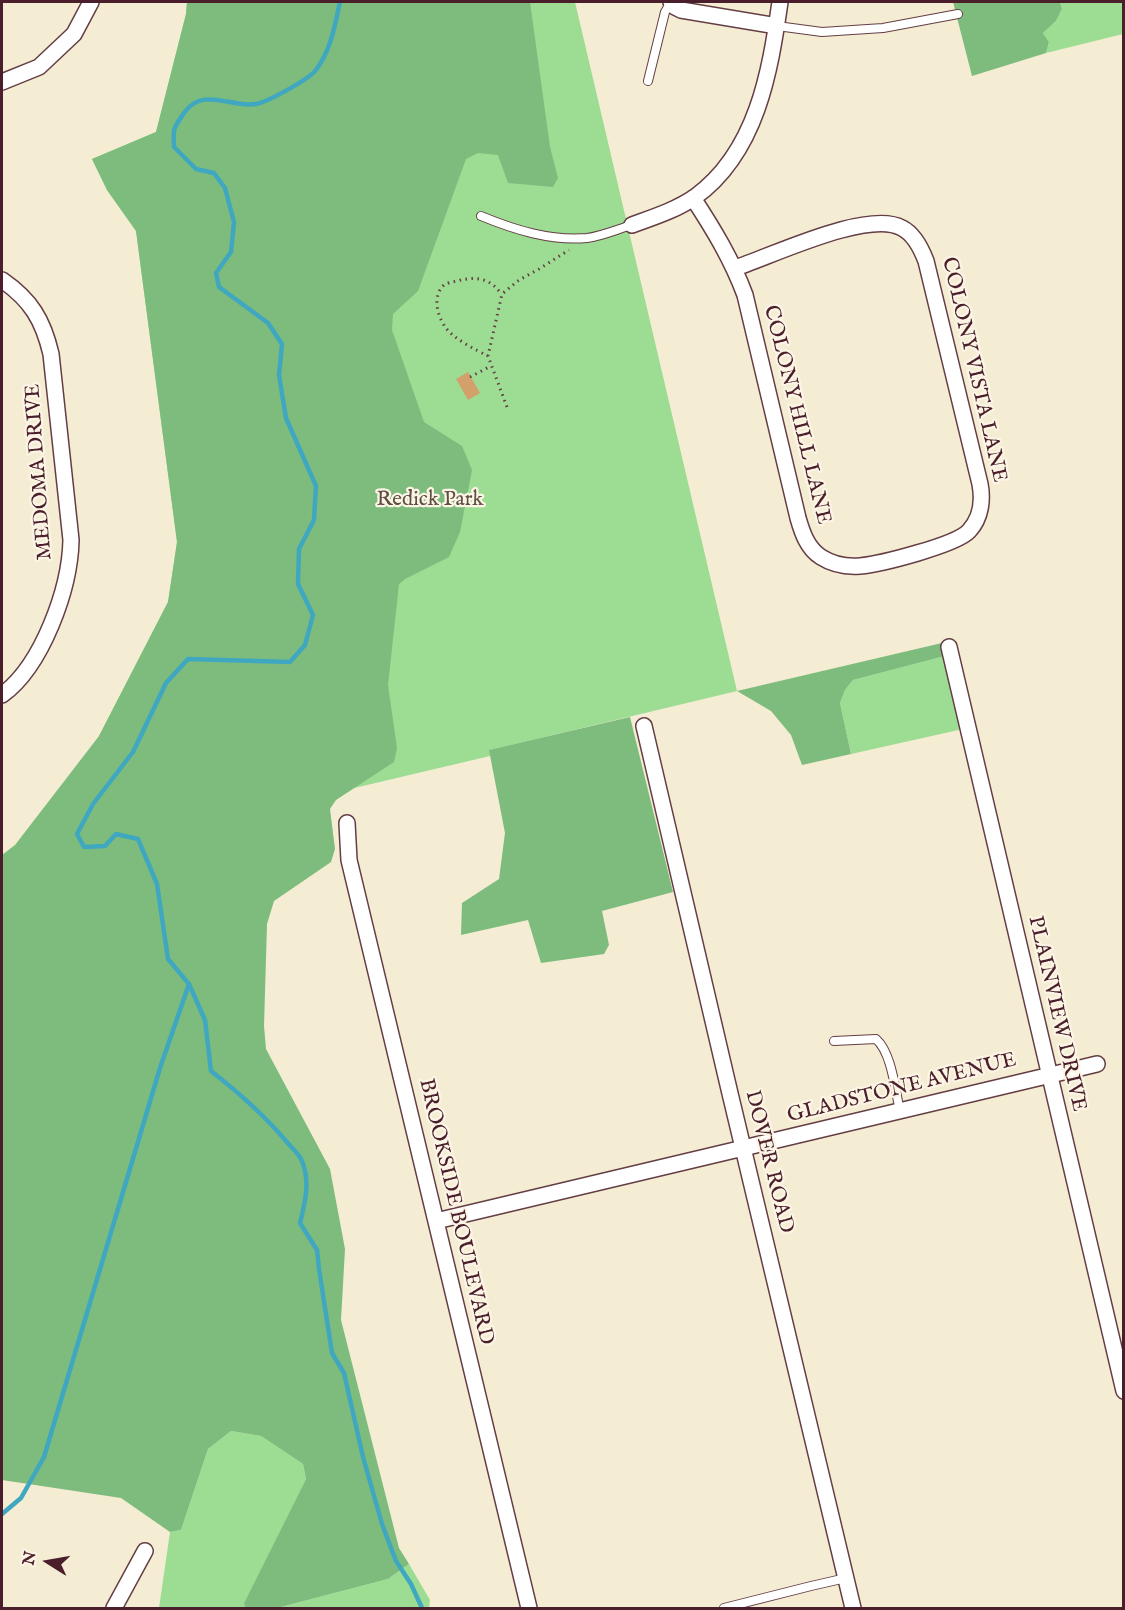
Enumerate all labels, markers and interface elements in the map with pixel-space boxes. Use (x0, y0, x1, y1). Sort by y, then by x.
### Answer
street label: COLONY VISTA LANE (935, 255, 1011, 485)
street label: COLONY HILL LANE (757, 303, 835, 527)
street label: MEDOMA DRIVE (21, 383, 59, 561)
park label: Redick Park (376, 488, 484, 514)
street label: PLAINVIEW DRIVE (1021, 914, 1091, 1114)
street label: GLADSTONE AVENUE (785, 1048, 1019, 1130)
street label: BROOKSIDE BOULEVARD (412, 1076, 498, 1348)
street label: DOVER ROAD (738, 1088, 798, 1236)
north arrow (18, 1532, 78, 1592)
text: N (19, 1550, 41, 1567)

